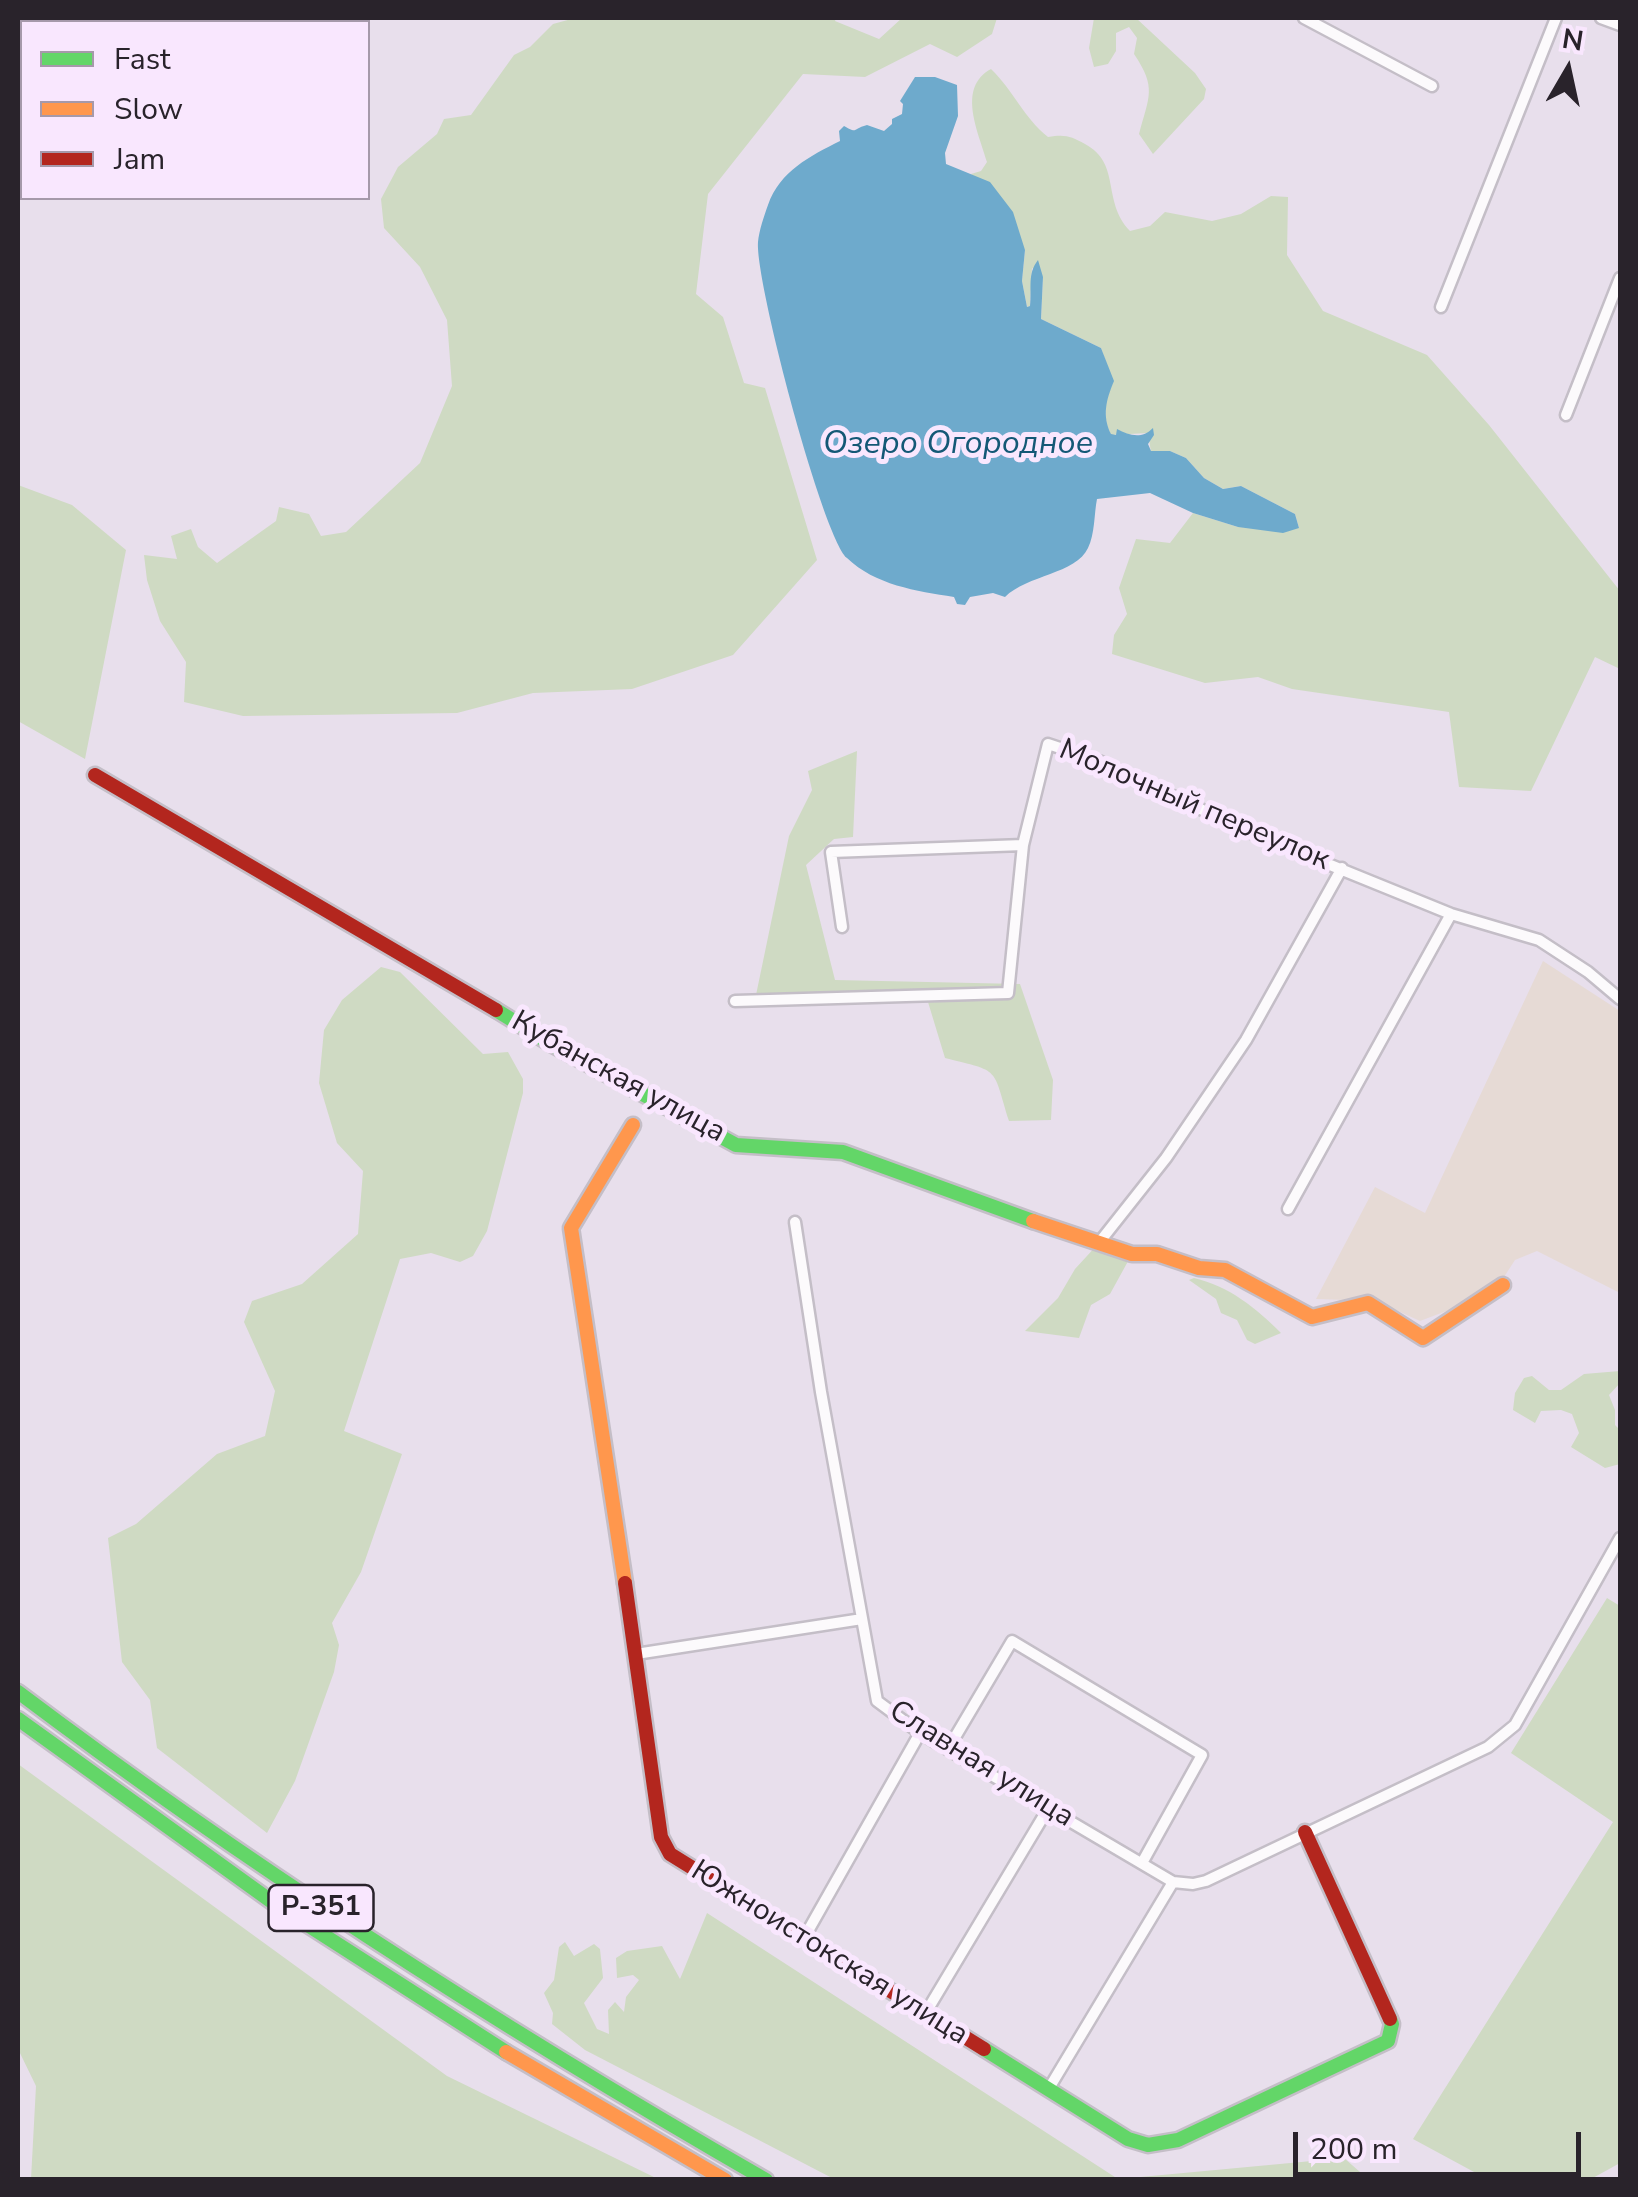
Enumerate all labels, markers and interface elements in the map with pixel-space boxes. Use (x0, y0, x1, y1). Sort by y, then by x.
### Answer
legend (20, 20, 370, 200)
north arrow (1518, 20, 1618, 120)
text: N (1559, 20, 1586, 61)
text: Fast (114, 39, 171, 80)
text: Slow (114, 89, 183, 130)
text: Jam (114, 139, 165, 180)
water label: Озеро Огородное (823, 426, 1093, 464)
street label: Молочный переулок (1053, 733, 1335, 879)
street label: Кубанская улица (505, 1004, 731, 1152)
street label: Славная улица (882, 1694, 1080, 1836)
street label: Южноистокская улица (684, 1854, 974, 2054)
road number: Р-351 (268, 1885, 374, 1931)
scale bar (1298, 2112, 1586, 2174)
text: 200 m (1310, 2129, 1397, 2170)

